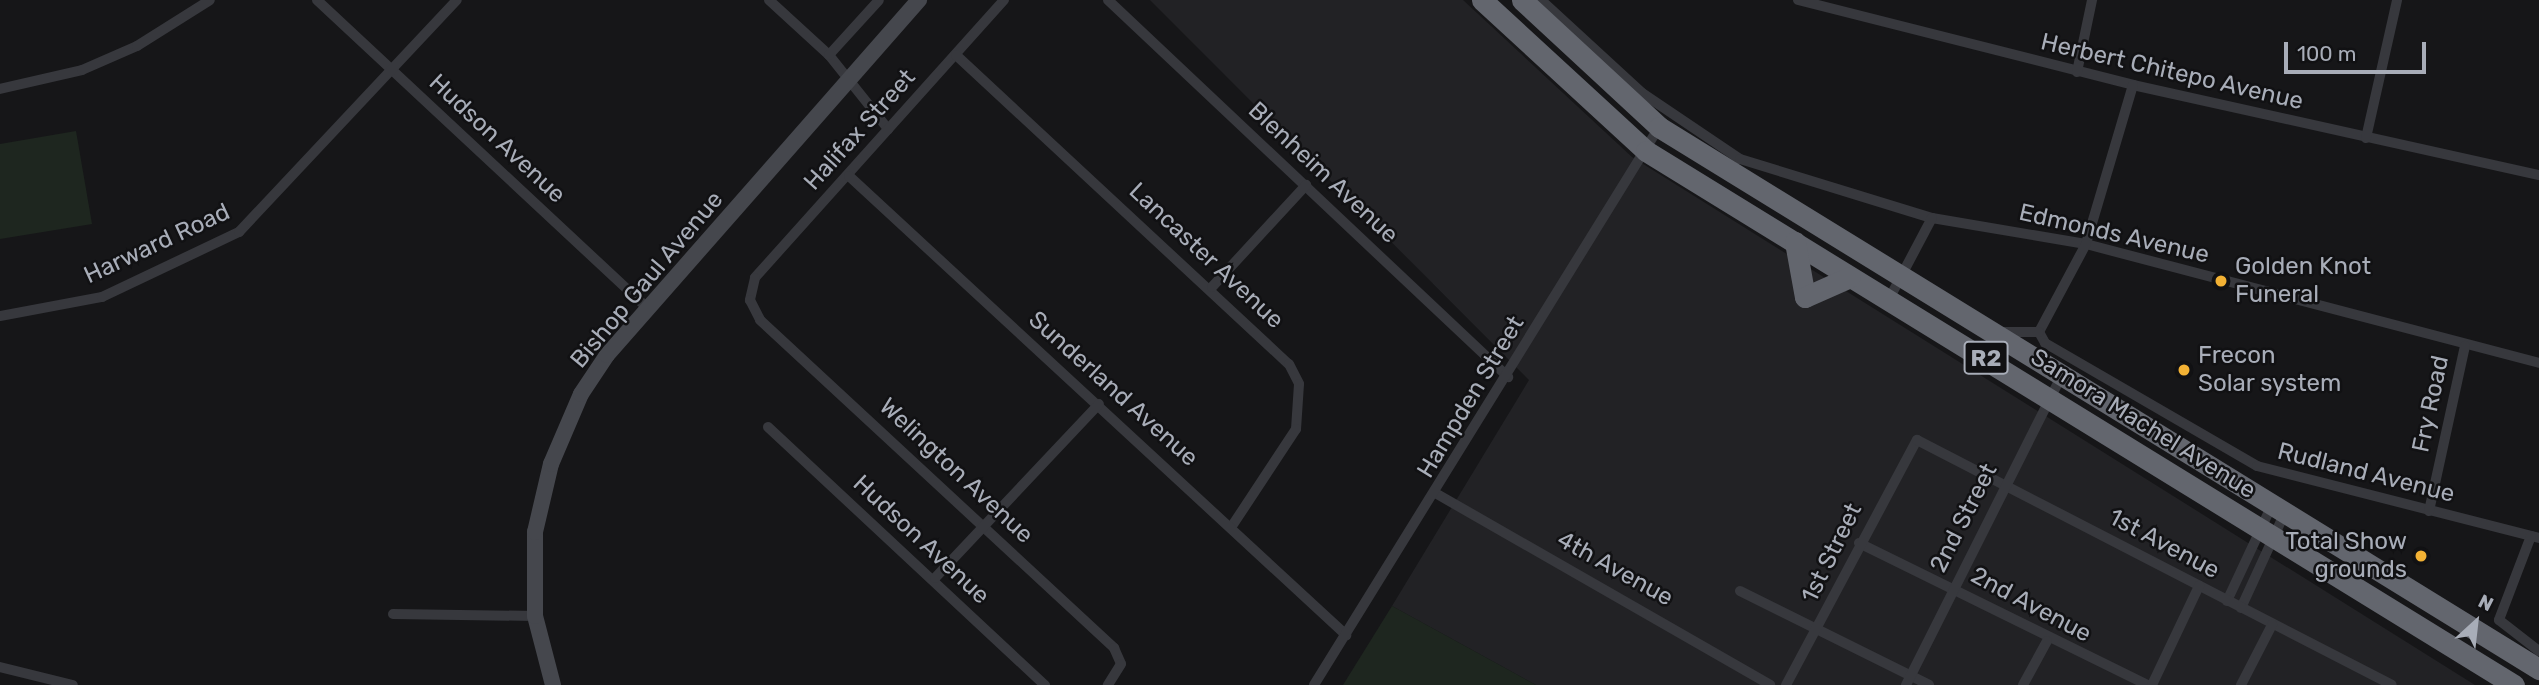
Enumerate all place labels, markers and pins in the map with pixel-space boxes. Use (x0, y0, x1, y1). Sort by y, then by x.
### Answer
place label: Golden Knot Funeral (2235, 253, 2371, 309)
marker: Golden Knot Funeral (2213, 273, 2229, 289)
place label: Frecon Solar system (2198, 342, 2342, 398)
marker: Frecon Solar system (2176, 362, 2192, 378)
place label: Total Show grounds (2285, 528, 2407, 584)
marker: Total Show grounds (2413, 548, 2429, 564)

